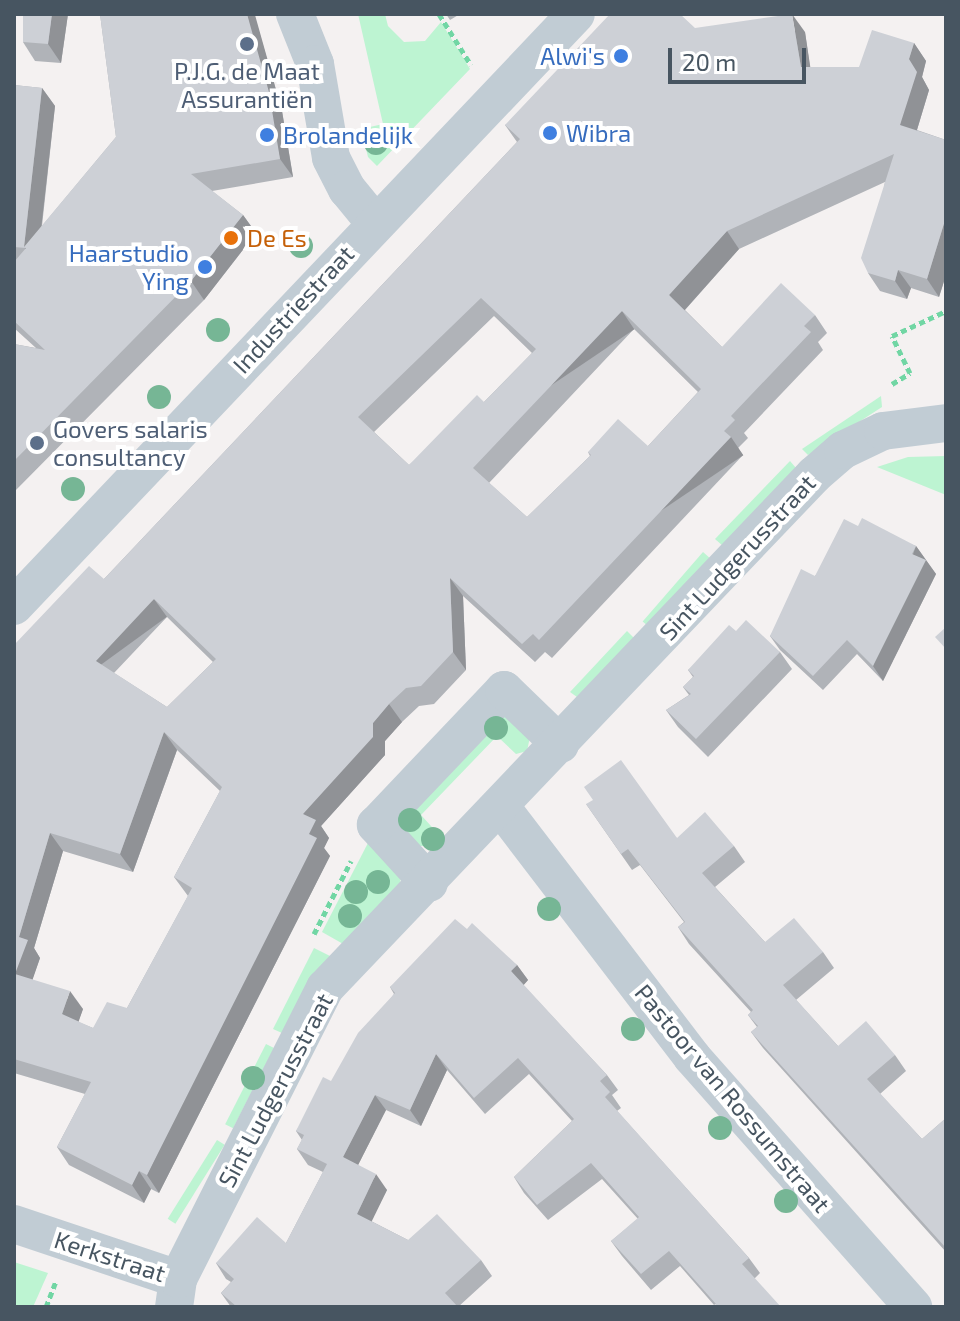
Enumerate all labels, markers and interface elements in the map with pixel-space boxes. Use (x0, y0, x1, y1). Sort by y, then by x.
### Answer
scale bar (672, 32, 810, 82)
marker: P.J.G. de Maat Assurantiën (238, 35, 256, 53)
place label: Alwi's (540, 42, 605, 70)
marker: Alwi's (612, 47, 630, 65)
text: 20 m (682, 47, 736, 76)
place label: P.J.G. de Maat Assurantiën (174, 57, 320, 113)
place label: Wibra (566, 119, 631, 147)
place label: Brolandelijk (283, 121, 413, 149)
marker: Wibra (541, 124, 559, 142)
marker: Brolandelijk (258, 126, 276, 144)
place label: De Es (247, 224, 307, 252)
marker: De Es (222, 229, 240, 247)
place label: Haarstudio Ying (69, 239, 189, 295)
street label: Industriestraat (227, 239, 359, 379)
marker: Haarstudio Ying (196, 258, 214, 276)
place label: Govers salaris consultancy (53, 415, 208, 471)
marker: Govers salaris consultancy (28, 434, 46, 452)
street label: Sint Ludgerusstraat (653, 468, 821, 646)
street label: Pastoor van Rossumstraat (629, 978, 837, 1218)
street label: Sint Ludgerusstraat (212, 988, 338, 1192)
street label: Kerkstraat (51, 1225, 169, 1287)

